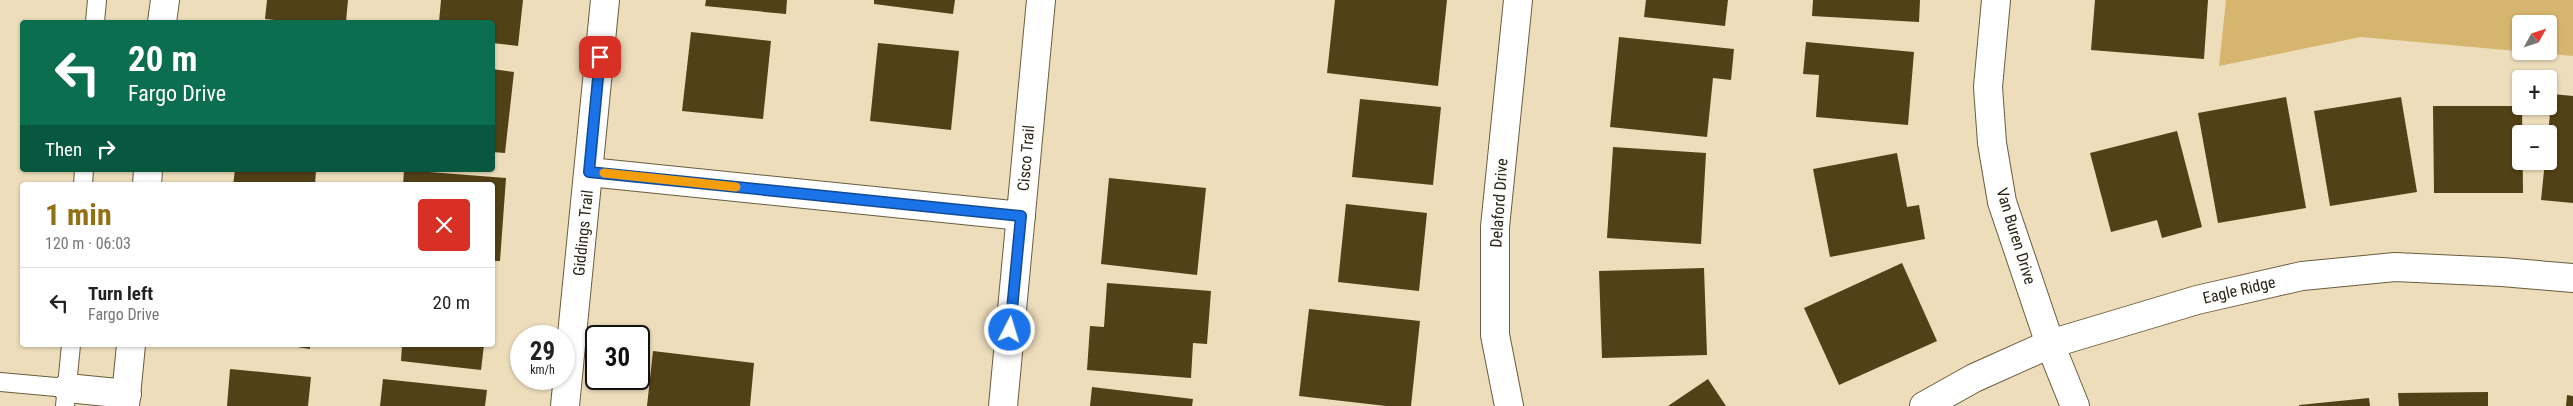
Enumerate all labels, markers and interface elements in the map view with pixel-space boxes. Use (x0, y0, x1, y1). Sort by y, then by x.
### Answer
north arrow (2512, 15, 2558, 60)
map controls (2512, 15, 2557, 170)
pin (579, 36, 621, 78)
text: 20 m (128, 39, 197, 80)
icon: left (45, 40, 110, 105)
icon: arrive (586, 43, 614, 71)
button: + (2512, 70, 2557, 115)
text: Fargo Drive (128, 81, 226, 106)
street label: Cisco Trail (1014, 124, 1038, 192)
button: − (2512, 125, 2557, 170)
icon: right (92, 135, 120, 163)
text: Then (45, 138, 82, 161)
street label: Delaford Drive (1486, 158, 1512, 248)
street label: Van Buren Drive (1992, 186, 2040, 286)
street label: Giddings Trail (569, 189, 597, 277)
text: 1 min (45, 197, 112, 232)
button: close (418, 199, 470, 251)
text: 120 m · 06:03 (45, 234, 131, 253)
street label: Eagle Ridge (2201, 272, 2277, 308)
text: Turn left (88, 282, 153, 305)
icon: left (45, 289, 73, 317)
text: 20 m (433, 291, 470, 314)
position arrow (983, 303, 1035, 355)
text: Fargo Drive (88, 305, 159, 324)
speed limit sign: 30 (585, 325, 650, 390)
text: 29 (530, 337, 555, 366)
text: km/h (530, 363, 555, 377)

